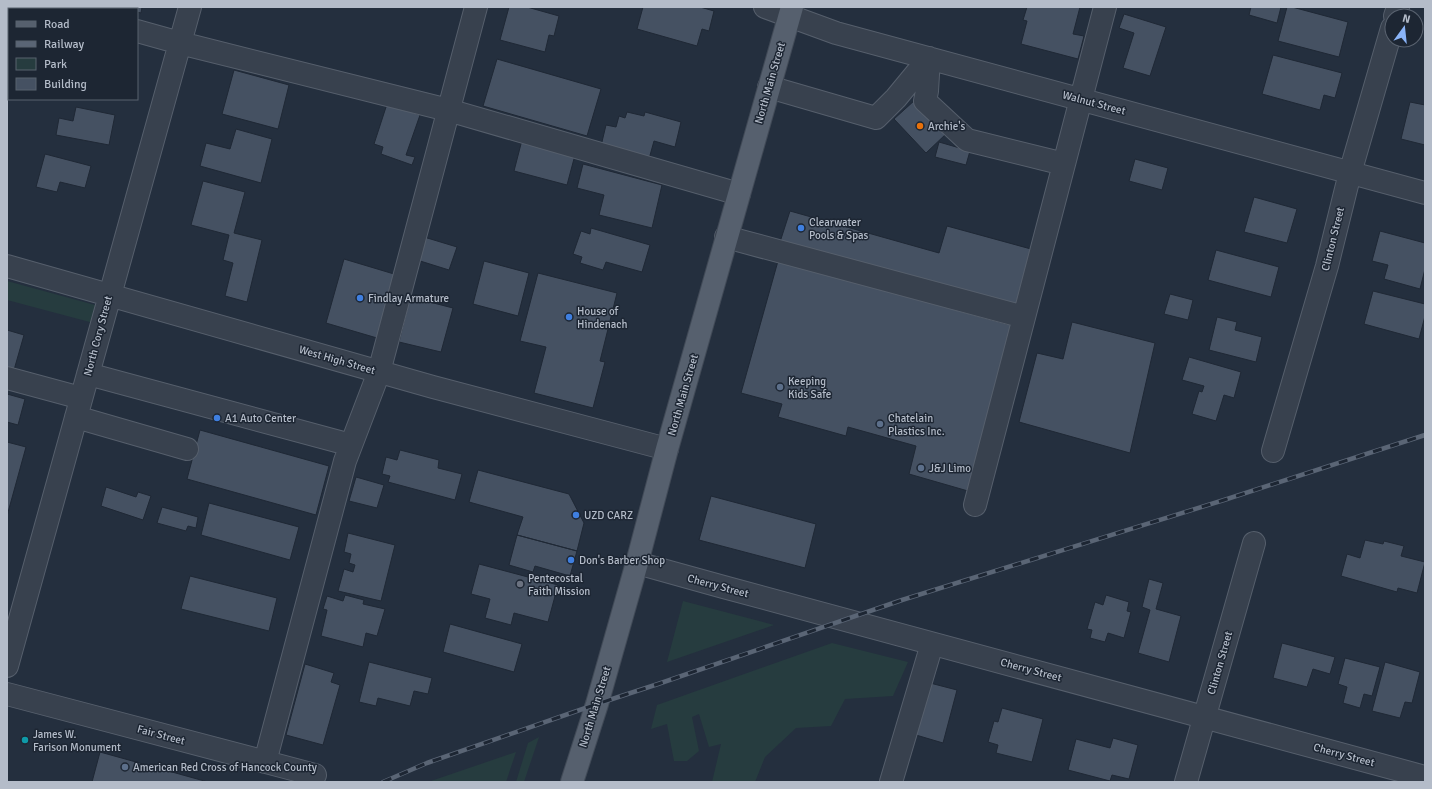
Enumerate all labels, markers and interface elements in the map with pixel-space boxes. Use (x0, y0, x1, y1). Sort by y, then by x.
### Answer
legend (8, 8, 138, 100)
north arrow (1384, 8, 1424, 48)
text: N (1401, 12, 1412, 26)
text: Road (44, 17, 70, 32)
text: Railway (44, 37, 84, 52)
street label: North Main Street (752, 41, 788, 125)
text: Park (44, 57, 67, 72)
text: Building (44, 77, 87, 92)
street label: Walnut Street (1061, 88, 1127, 118)
place label: Archie's (928, 120, 965, 133)
marker: Archie's (915, 121, 925, 131)
street label: Clinton Street (1319, 206, 1347, 272)
place label: Clearwater Pools & Spas (809, 216, 869, 242)
marker: Clearwater Pools & Spas (796, 223, 806, 233)
place label: Findlay Armature (368, 292, 449, 305)
marker: Findlay Armature (355, 293, 365, 303)
street label: North Cory Street (81, 294, 115, 378)
place label: House of Hindenach (577, 305, 627, 331)
marker: House of Hindenach (564, 312, 574, 322)
street label: West High Street (297, 343, 377, 377)
street label: North Main Street (665, 353, 701, 437)
place label: Keeping Kids Safe (788, 375, 831, 401)
marker: Keeping Kids Safe (775, 382, 785, 392)
place label: A1 Auto Center (225, 412, 296, 425)
place label: Chatelain Plastics Inc. (888, 412, 945, 438)
marker: A1 Auto Center (212, 413, 222, 423)
marker: Chatelain Plastics Inc. (875, 419, 885, 429)
place label: J&J Limo (929, 462, 971, 475)
marker: J&J Limo (916, 463, 926, 473)
place label: UZD CARZ (584, 509, 633, 522)
marker: UZD CARZ (571, 510, 581, 520)
place label: Don's Barber Shop (579, 554, 665, 567)
marker: Don's Barber Shop (566, 555, 576, 565)
place label: Pentecostal Faith Mission (528, 572, 590, 598)
street label: Cherry Street (686, 572, 750, 600)
marker: Pentecostal Faith Mission (515, 579, 525, 589)
street label: Clinton Street (1205, 630, 1235, 696)
street label: Cherry Street (999, 656, 1063, 684)
street label: North Main Street (576, 665, 614, 749)
street label: Fair Street (136, 722, 187, 748)
place label: James W. Farison Monument (33, 728, 121, 754)
marker: James W. Farison Monument (20, 735, 30, 745)
street label: Cherry Street (1312, 741, 1376, 769)
place label: American Red Cross of Hancock County (133, 761, 318, 774)
marker: American Red Cross of Hancock County (120, 762, 130, 772)

